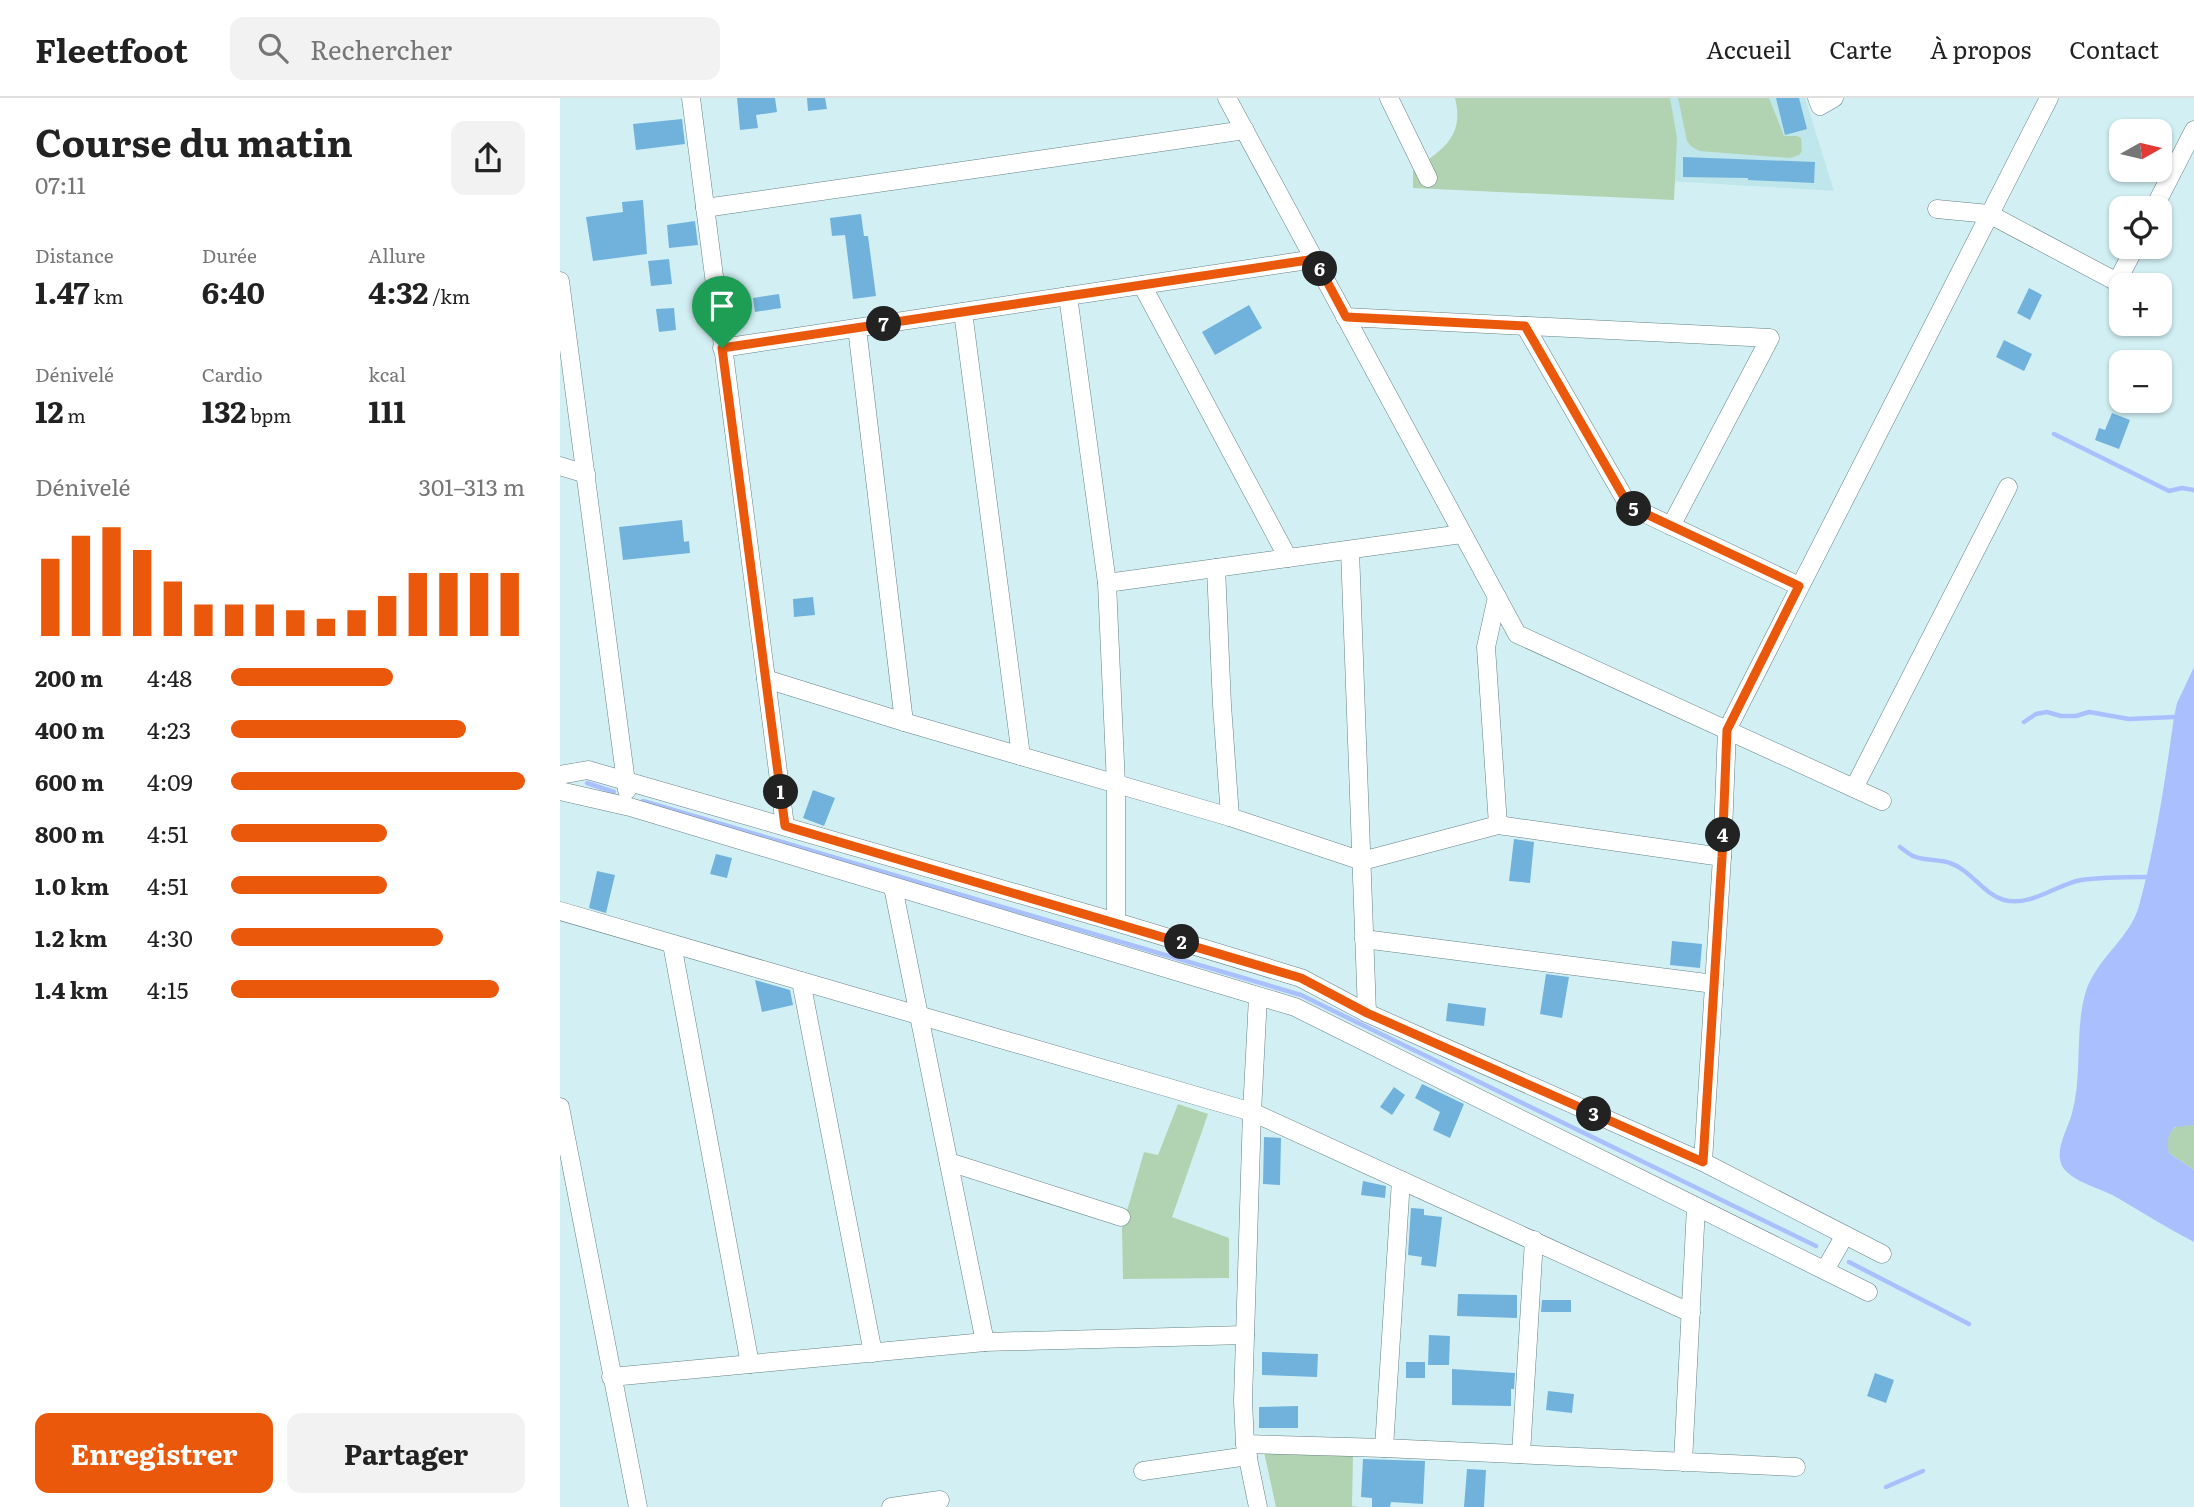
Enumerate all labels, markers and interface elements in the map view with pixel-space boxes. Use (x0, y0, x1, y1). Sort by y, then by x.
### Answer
search box (230, 17, 720, 80)
text: Fleetfoot (35, 24, 188, 73)
icon: search (254, 29, 292, 67)
text: Rechercher (310, 29, 452, 68)
text: Accueil (1706, 31, 1791, 66)
text: Carte (1829, 31, 1892, 66)
text: À propos (1930, 31, 2031, 66)
text: Contact (2069, 31, 2159, 66)
text: Course du matin (35, 112, 353, 169)
north arrow (2109, 119, 2172, 182)
map controls (2109, 119, 2172, 413)
button: share (451, 121, 525, 195)
text: 07:11 (35, 167, 86, 201)
button: locate (2109, 196, 2172, 259)
text: Distance (35, 241, 114, 269)
text: Durée (202, 241, 257, 269)
text: Allure (368, 241, 425, 269)
pin: 6 (1302, 252, 1338, 286)
text: 6 (1314, 254, 1325, 282)
text: 1.47 (35, 269, 90, 313)
text: 6:40 (202, 269, 265, 313)
text: 4:32 (368, 269, 428, 313)
button: + (2109, 273, 2172, 336)
pin (692, 276, 752, 348)
text: km (90, 282, 123, 310)
text: /km (428, 282, 470, 310)
icon: arrive (703, 287, 741, 325)
pin: 7 (866, 306, 902, 342)
text: 7 (878, 309, 889, 337)
button: − (2109, 350, 2172, 413)
text: Dénivelé (35, 360, 114, 388)
text: Cardio (202, 360, 263, 388)
text: kcal (368, 360, 406, 388)
text: 12 (35, 388, 64, 432)
text: 132 (202, 388, 246, 432)
text: 111 (368, 388, 406, 432)
text: m (64, 401, 86, 429)
text: bpm (246, 401, 292, 429)
text: Dénivelé (35, 469, 131, 503)
text: 301–313 m (419, 469, 525, 503)
pin: 5 (1616, 492, 1652, 526)
text: 5 (1628, 494, 1639, 522)
text: 200 m (35, 660, 103, 694)
text: 4:48 (147, 660, 192, 694)
text: 400 m (35, 712, 105, 746)
text: 4:23 (147, 712, 191, 746)
text: 600 m (35, 764, 104, 798)
text: 4:09 (147, 764, 193, 798)
pin: 1 (764, 774, 798, 810)
text: 1 (777, 777, 784, 805)
text: 800 m (35, 816, 104, 850)
text: 4:51 (147, 816, 188, 850)
pin: 4 (1706, 818, 1740, 852)
text: 4 (1717, 820, 1728, 848)
text: 1.0 km (35, 868, 109, 902)
text: 4:51 (147, 868, 188, 902)
text: 1.2 km (35, 920, 107, 954)
text: 4:30 (147, 920, 193, 954)
pin: 2 (1164, 924, 1200, 960)
text: 2 (1176, 927, 1187, 955)
text: 1.4 km (35, 972, 108, 1006)
text: 4:15 (147, 972, 188, 1006)
pin: 3 (1576, 1096, 1612, 1132)
text: 3 (1588, 1099, 1599, 1127)
button: Enregistrer (35, 1413, 273, 1493)
button: Partager (287, 1413, 525, 1493)

